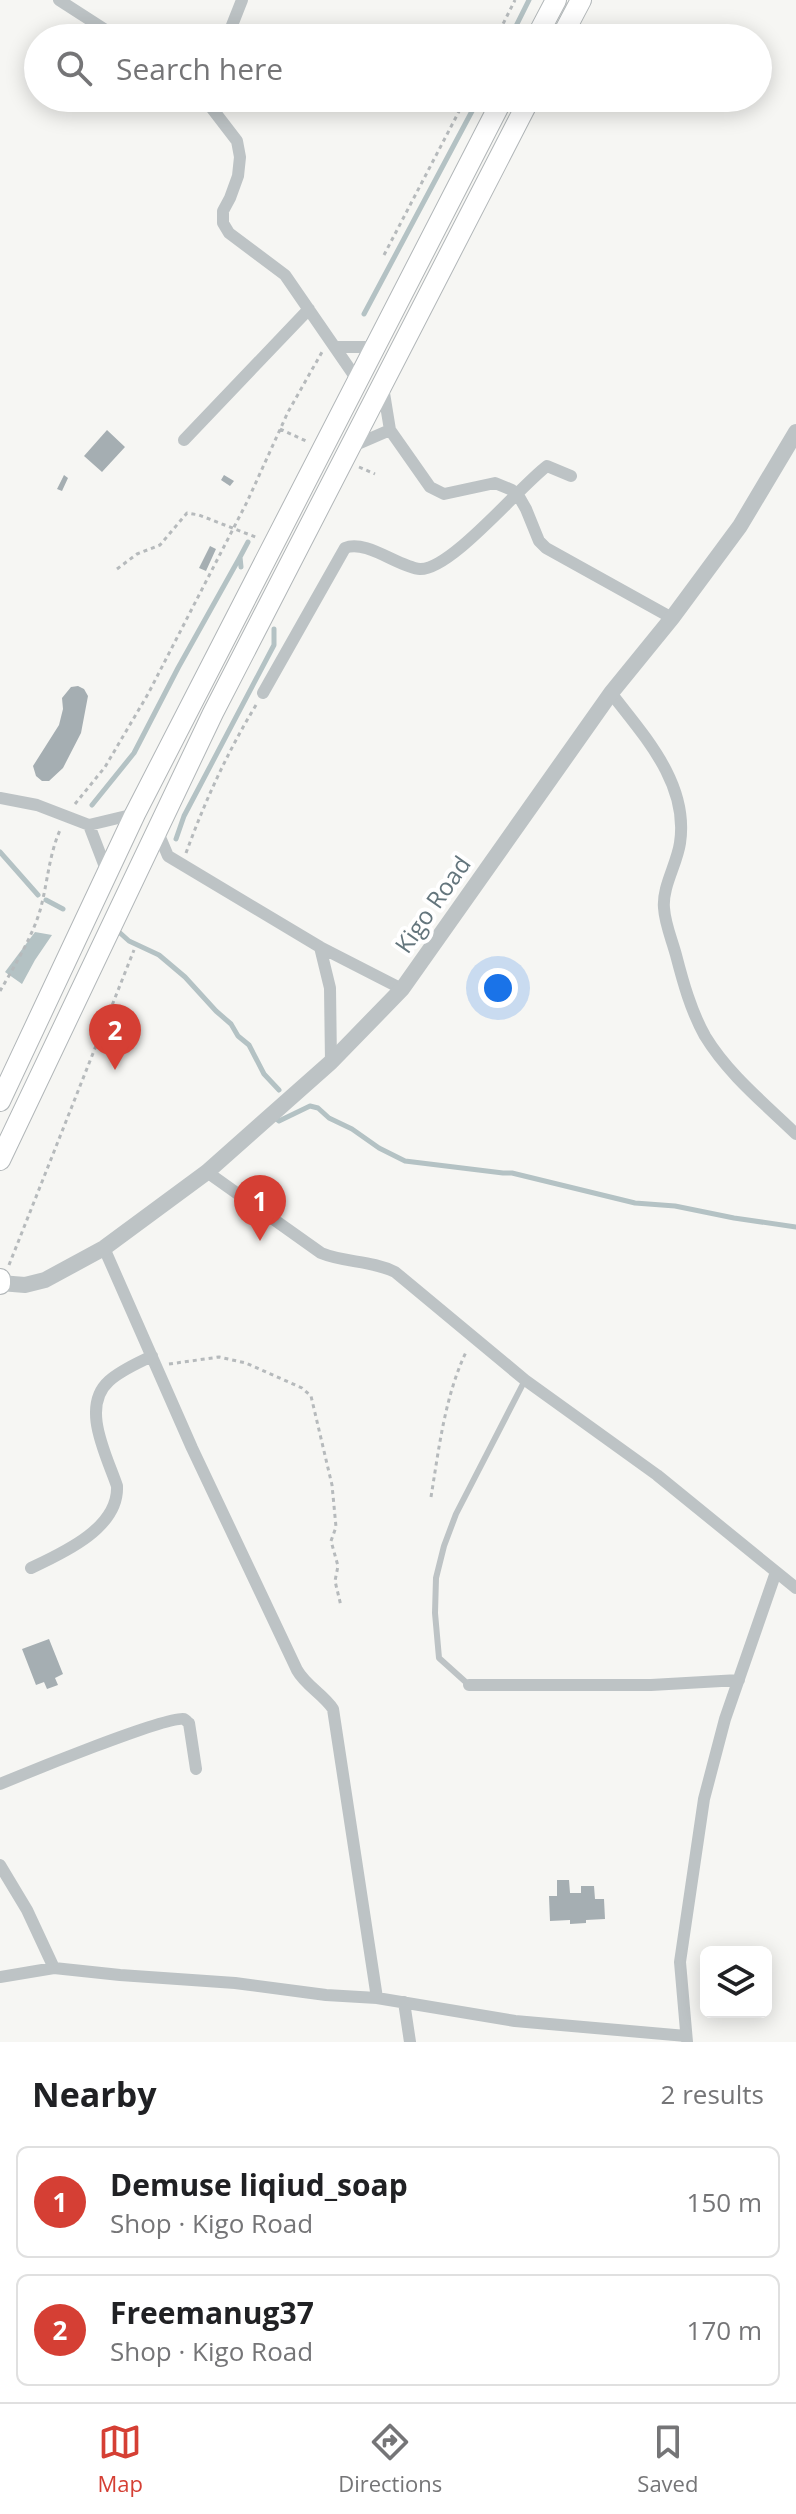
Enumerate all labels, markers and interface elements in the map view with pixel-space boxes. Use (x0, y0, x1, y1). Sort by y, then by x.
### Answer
search box (24, 24, 772, 112)
icon: search (52, 46, 96, 90)
text: Search here (116, 48, 283, 89)
street label: Kigo Road (386, 849, 478, 959)
your location (478, 968, 518, 1008)
pin: 2 (89, 1004, 141, 1070)
pin: 1 (234, 1175, 286, 1241)
map controls (700, 1946, 772, 2018)
button: layers (700, 1946, 772, 2018)
text: Nearby (32, 2071, 157, 2117)
text: 2 results (661, 2076, 764, 2112)
text: Demuse liqiud_soap (110, 2164, 408, 2205)
text: 1 (53, 2184, 67, 2220)
text: 150 m (687, 2184, 762, 2220)
text: Shop · Kigo Road (110, 2205, 313, 2241)
text: Freemanug37 (110, 2292, 314, 2333)
text: 2 (53, 2312, 67, 2348)
text: 170 m (687, 2312, 762, 2348)
text: Shop · Kigo Road (110, 2333, 313, 2369)
tab: Map (98, 2420, 143, 2498)
tab: Directions (338, 2420, 442, 2498)
tab: Saved (637, 2420, 698, 2498)

